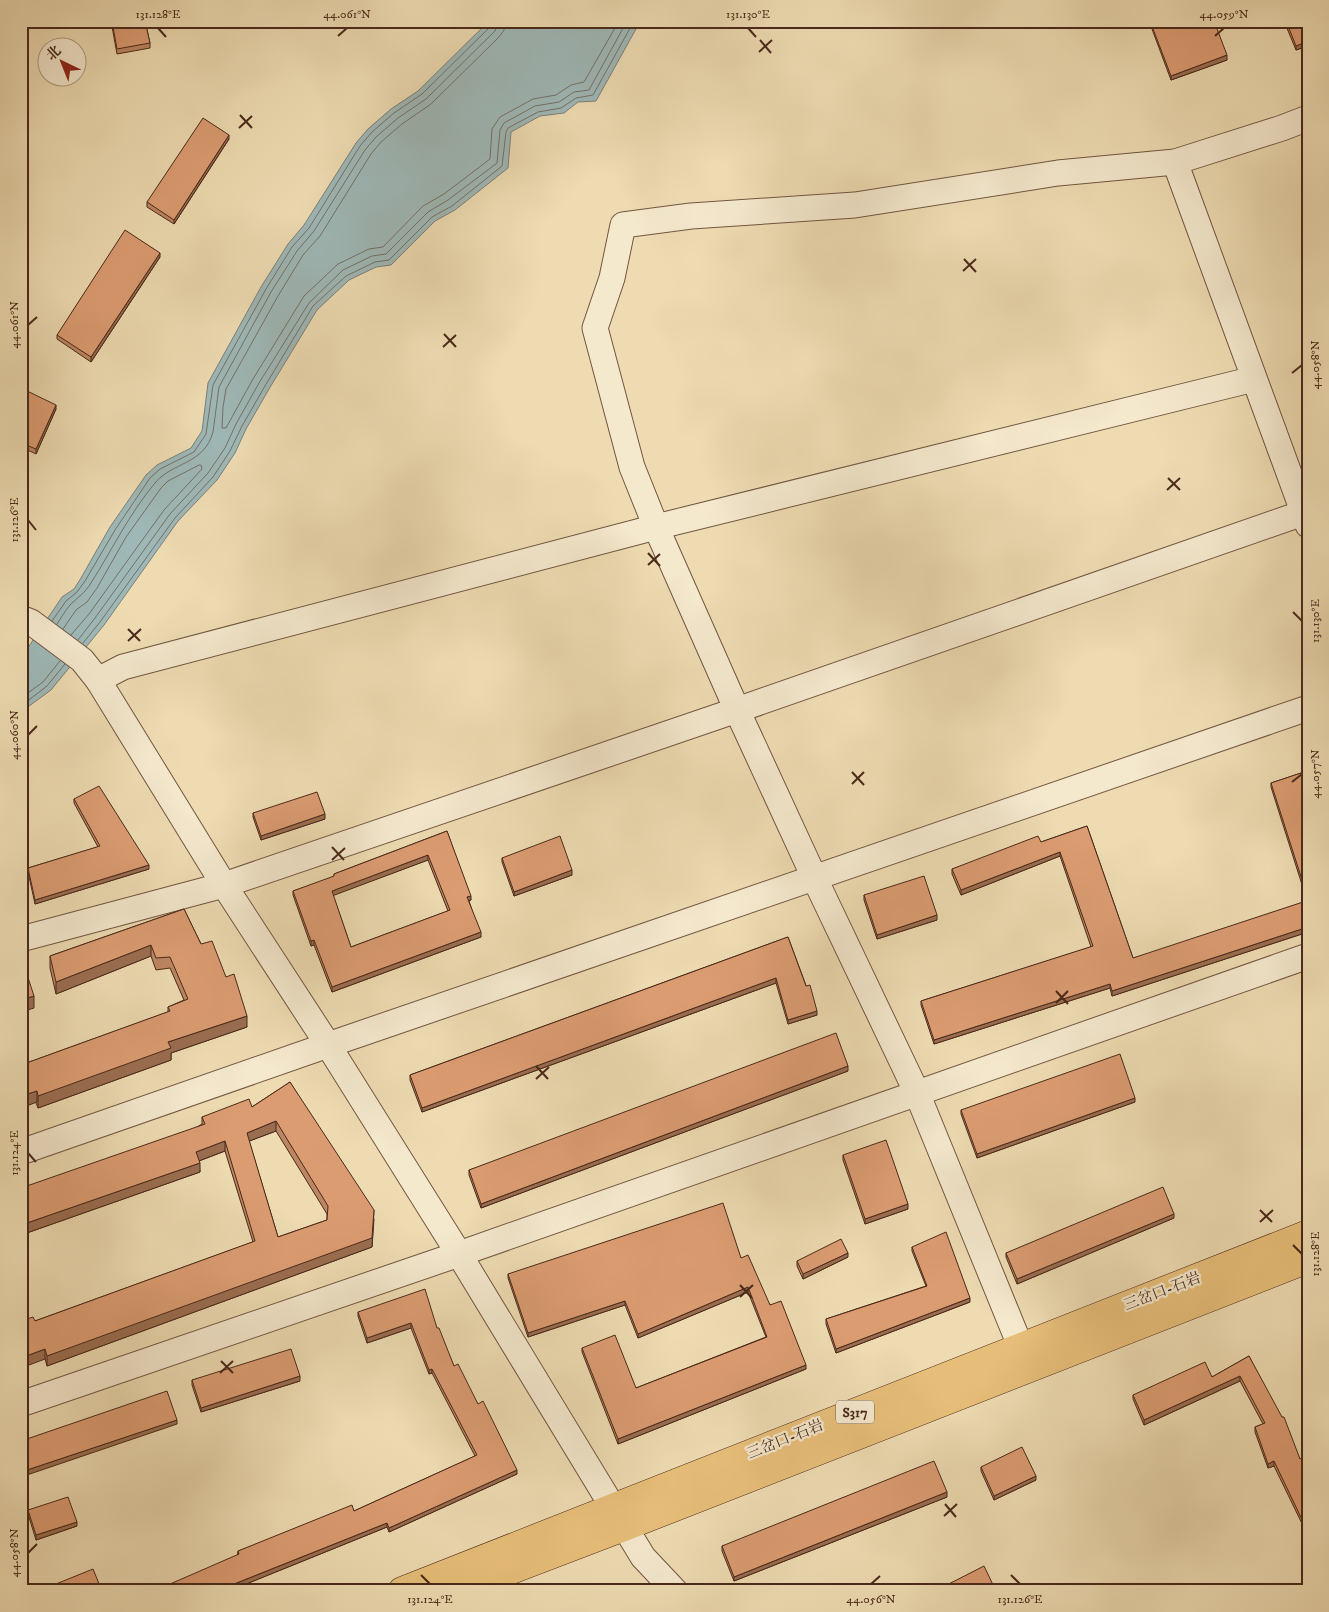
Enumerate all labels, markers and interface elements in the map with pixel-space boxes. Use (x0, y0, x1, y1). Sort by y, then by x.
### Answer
text: 131.128°E (136, 7, 181, 22)
text: 44.061°N (323, 7, 371, 22)
text: 131.130°E (726, 7, 770, 22)
text: 44.059°N (1199, 7, 1249, 22)
north arrow (38, 38, 88, 88)
text: 北 (43, 42, 65, 65)
text: 44.061°N (7, 301, 22, 349)
text: 44.058°N (1308, 340, 1323, 390)
text: 131.126°E (7, 497, 22, 543)
text: 131.130°E (1308, 599, 1323, 643)
text: 44.060°N (7, 710, 22, 760)
text: 44.057°N (1308, 749, 1323, 799)
text: 131.124°E (7, 1130, 22, 1176)
text: 131.128°E (1308, 1231, 1323, 1276)
street label: 三岔口-石岩 (1121, 1268, 1203, 1315)
road number: S317 (836, 1400, 874, 1424)
street label: 三岔口-石岩 (744, 1415, 826, 1463)
text: 44.058°N (7, 1528, 22, 1578)
text: 131.124°E (407, 1592, 453, 1607)
text: 44.056°N (846, 1592, 896, 1607)
text: 131.126°E (997, 1592, 1043, 1607)

